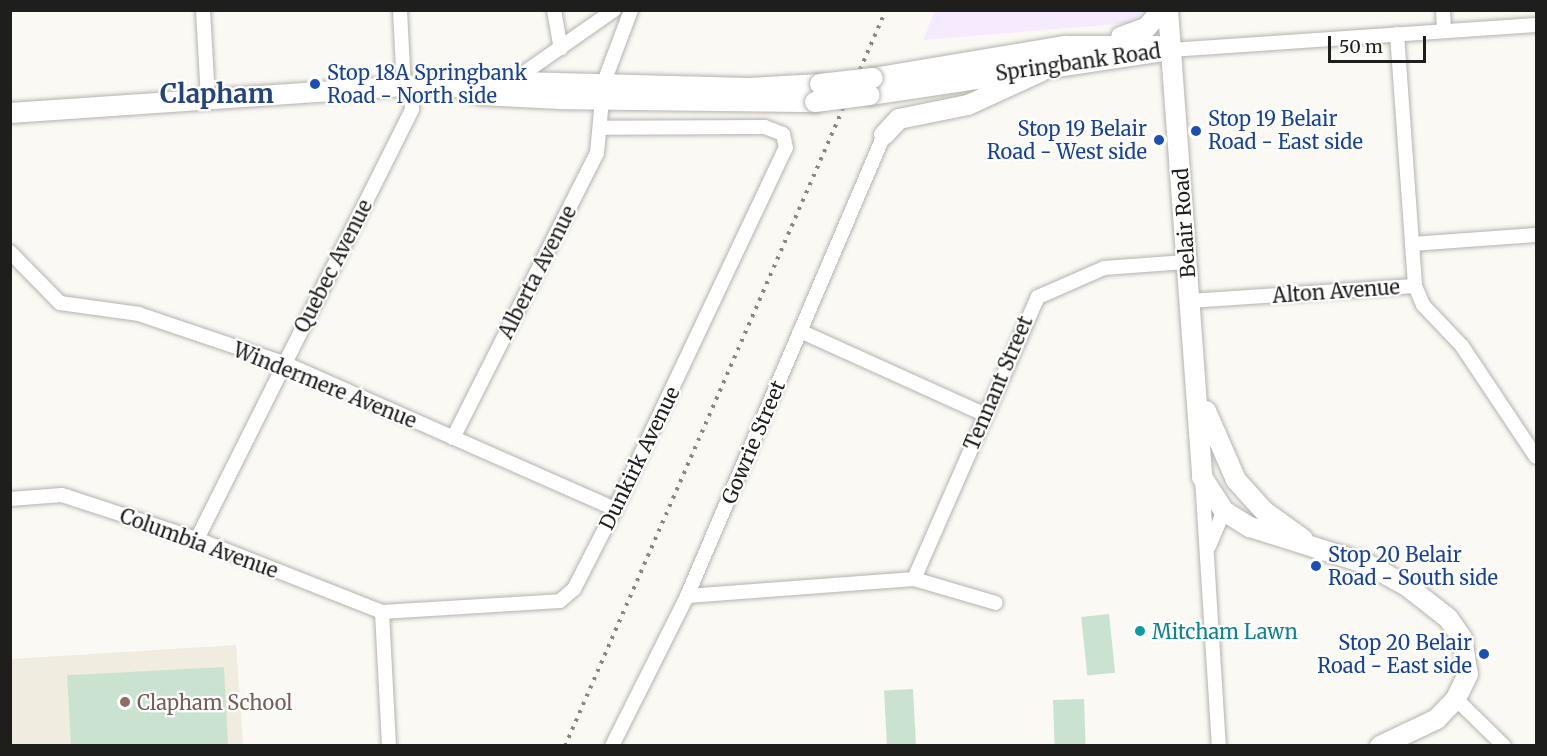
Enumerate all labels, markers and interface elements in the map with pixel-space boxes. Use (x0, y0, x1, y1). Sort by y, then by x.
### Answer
scale bar (1331, 24, 1428, 62)
text: 50 m (1339, 35, 1383, 58)
street label: Springbank Road (994, 39, 1162, 85)
place label: Stop 18A Springbank Road - North side (327, 60, 527, 107)
marker: Stop 18A Springbank Road - North side (308, 77, 322, 91)
district label: Clapham (160, 78, 274, 110)
place label: Stop 19 Belair Road - East side (1208, 107, 1363, 154)
place label: Stop 19 Belair Road - West side (987, 116, 1147, 163)
marker: Stop 19 Belair Road - East side (1189, 124, 1203, 138)
marker: Stop 19 Belair Road - West side (1152, 133, 1166, 147)
street label: Belair Road (1168, 167, 1200, 279)
street label: Quebec Avenue (289, 196, 377, 336)
street label: Alberta Avenue (493, 202, 581, 342)
street label: Alton Avenue (1272, 275, 1400, 307)
street label: Tennant Street (959, 312, 1037, 454)
street label: Windermere Avenue (230, 337, 420, 433)
street label: Gowrie Street (716, 377, 790, 507)
street label: Dunkirk Avenue (594, 382, 684, 534)
street label: Columbia Avenue (117, 503, 281, 583)
place label: Stop 20 Belair Road - South side (1328, 542, 1498, 589)
marker: Stop 20 Belair Road - South side (1309, 559, 1323, 573)
place label: Mitcham Lawn (1152, 619, 1298, 643)
marker: Mitcham Lawn (1133, 624, 1147, 638)
place label: Stop 20 Belair Road - East side (1317, 630, 1472, 677)
marker: Stop 20 Belair Road - East side (1477, 647, 1491, 661)
place label: Clapham School (137, 690, 292, 714)
marker: Clapham School (118, 695, 132, 709)

